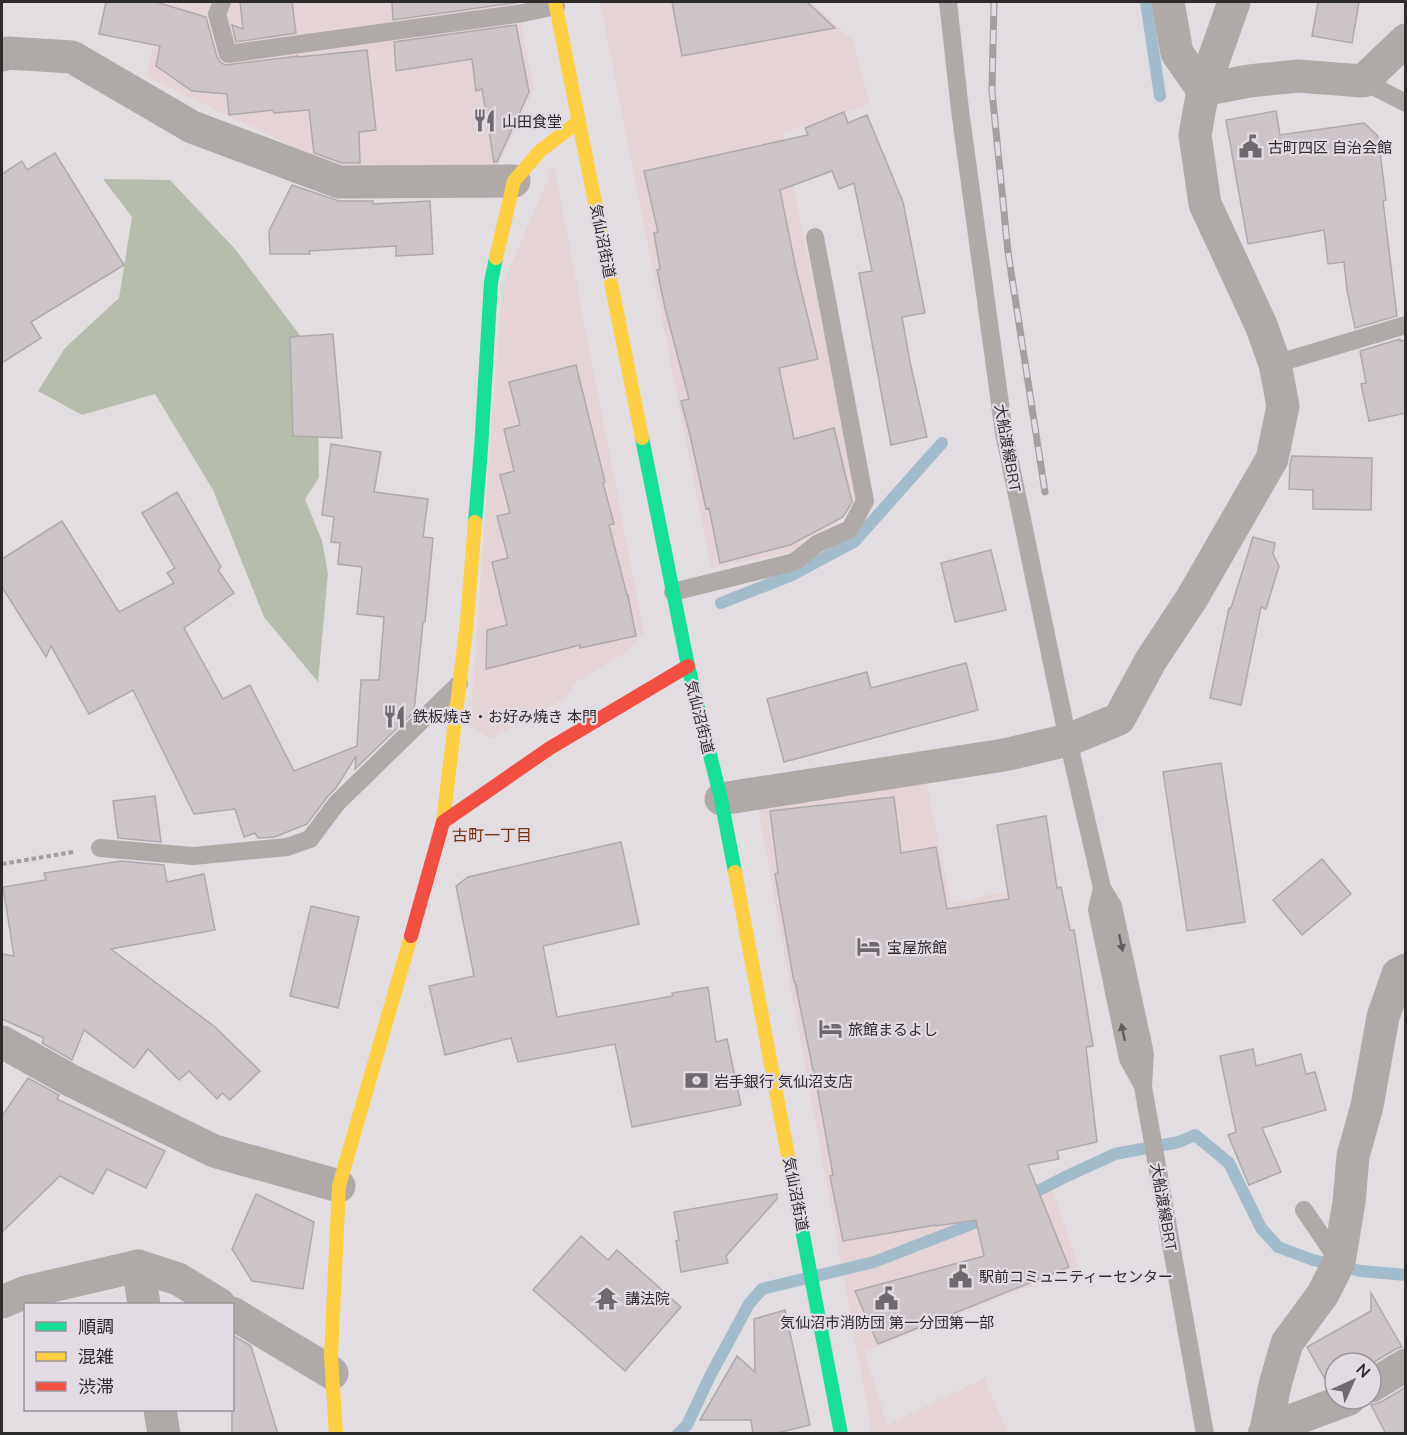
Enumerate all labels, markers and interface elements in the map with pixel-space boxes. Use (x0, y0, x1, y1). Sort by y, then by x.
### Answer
restaurant icon: 山田食堂 (471, 108, 497, 134)
place label: 山田食堂 (502, 112, 562, 131)
public building icon: 古町四区 自治会館 (1237, 134, 1263, 160)
place label: 古町四区 自治会館 (1268, 138, 1392, 157)
street label: 気仙沼街道 (587, 202, 619, 280)
street label: 大船渡線BRT (991, 402, 1025, 494)
street label: 気仙沼街道 (682, 678, 718, 756)
restaurant icon: 鉄板焼き・お好み焼き 本門 (382, 703, 408, 729)
place label: 鉄板焼き・お好み焼き 本門 (413, 707, 597, 726)
district label: 古町一丁目 (452, 825, 532, 845)
one-way arrow (1117, 933, 1126, 952)
hotel icon: 宝屋旅館 (856, 934, 882, 960)
place label: 宝屋旅館 (887, 938, 947, 957)
hotel icon: 旅館まるよし (817, 1016, 843, 1042)
place label: 旅館まるよし (848, 1020, 938, 1039)
one-way arrow (1117, 1023, 1127, 1042)
bank icon: 岩手銀行 気仙沼支店 (683, 1068, 709, 1094)
place label: 岩手銀行 気仙沼支店 (714, 1072, 853, 1091)
street label: 気仙沼街道 (780, 1155, 812, 1233)
street label: 大船渡線BRT (1147, 1161, 1181, 1253)
public building icon: 駅前コミュニティーセンター (948, 1263, 974, 1289)
place label: 駅前コミュニティーセンター (979, 1267, 1173, 1286)
temple icon: 講法院 (594, 1285, 620, 1311)
public building icon: 気仙沼市消防団 第一分団第一部 (874, 1285, 900, 1311)
place label: 講法院 (625, 1289, 670, 1308)
legend (24, 1303, 234, 1411)
place label: 気仙沼市消防団 第一分団第一部 (780, 1313, 994, 1332)
text: 順調 (78, 1315, 114, 1338)
text: 混雑 (78, 1345, 114, 1368)
north arrow (1323, 1351, 1383, 1411)
text: N (1352, 1359, 1375, 1382)
text: 渋滞 (78, 1375, 114, 1398)

